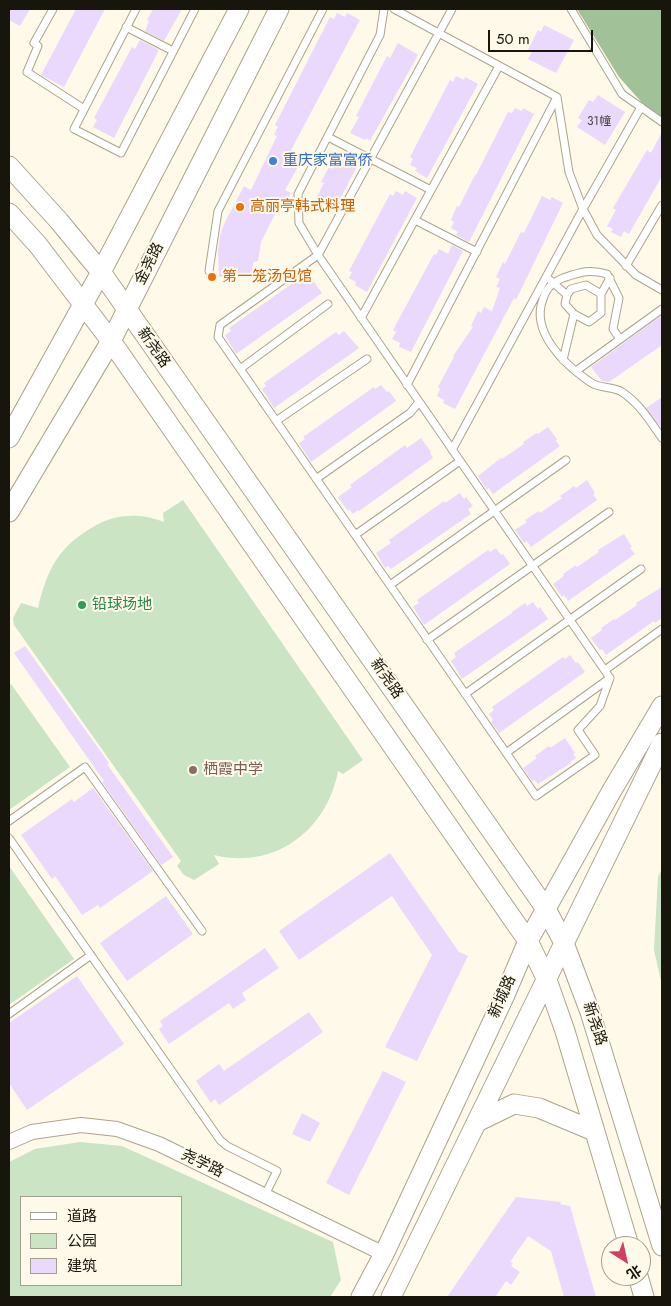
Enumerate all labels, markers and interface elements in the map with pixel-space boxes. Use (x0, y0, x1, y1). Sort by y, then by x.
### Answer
scale bar (491, 20, 596, 52)
text: 50 m (496, 28, 530, 50)
house number: 31幢 (587, 115, 611, 129)
place label: 重庆家富富侨 (283, 152, 373, 170)
marker: 重庆家富富侨 (267, 155, 279, 167)
place label: 高丽亭韩式料理 (250, 198, 355, 216)
marker: 高丽亭韩式料理 (234, 201, 246, 213)
street label: 金尧路 (132, 240, 168, 288)
place label: 第一笼汤包馆 (222, 268, 312, 286)
marker: 第一笼汤包馆 (206, 271, 218, 283)
street label: 新尧路 (133, 324, 173, 372)
place label: 铅球场地 (92, 596, 152, 614)
marker: 铅球场地 (76, 599, 88, 611)
street label: 新尧路 (366, 655, 406, 703)
place label: 栖霞中学 (203, 761, 263, 779)
marker: 栖霞中学 (187, 764, 199, 776)
street label: 新城路 (486, 973, 520, 1021)
street label: 新尧路 (578, 1000, 610, 1048)
street label: 尧学路 (178, 1146, 226, 1182)
legend (20, 1196, 182, 1286)
text: 道路 (67, 1205, 97, 1227)
text: 公园 (67, 1230, 97, 1252)
north arrow (601, 1236, 651, 1286)
text: 建筑 (67, 1255, 97, 1277)
text: 北 (623, 1260, 645, 1285)

